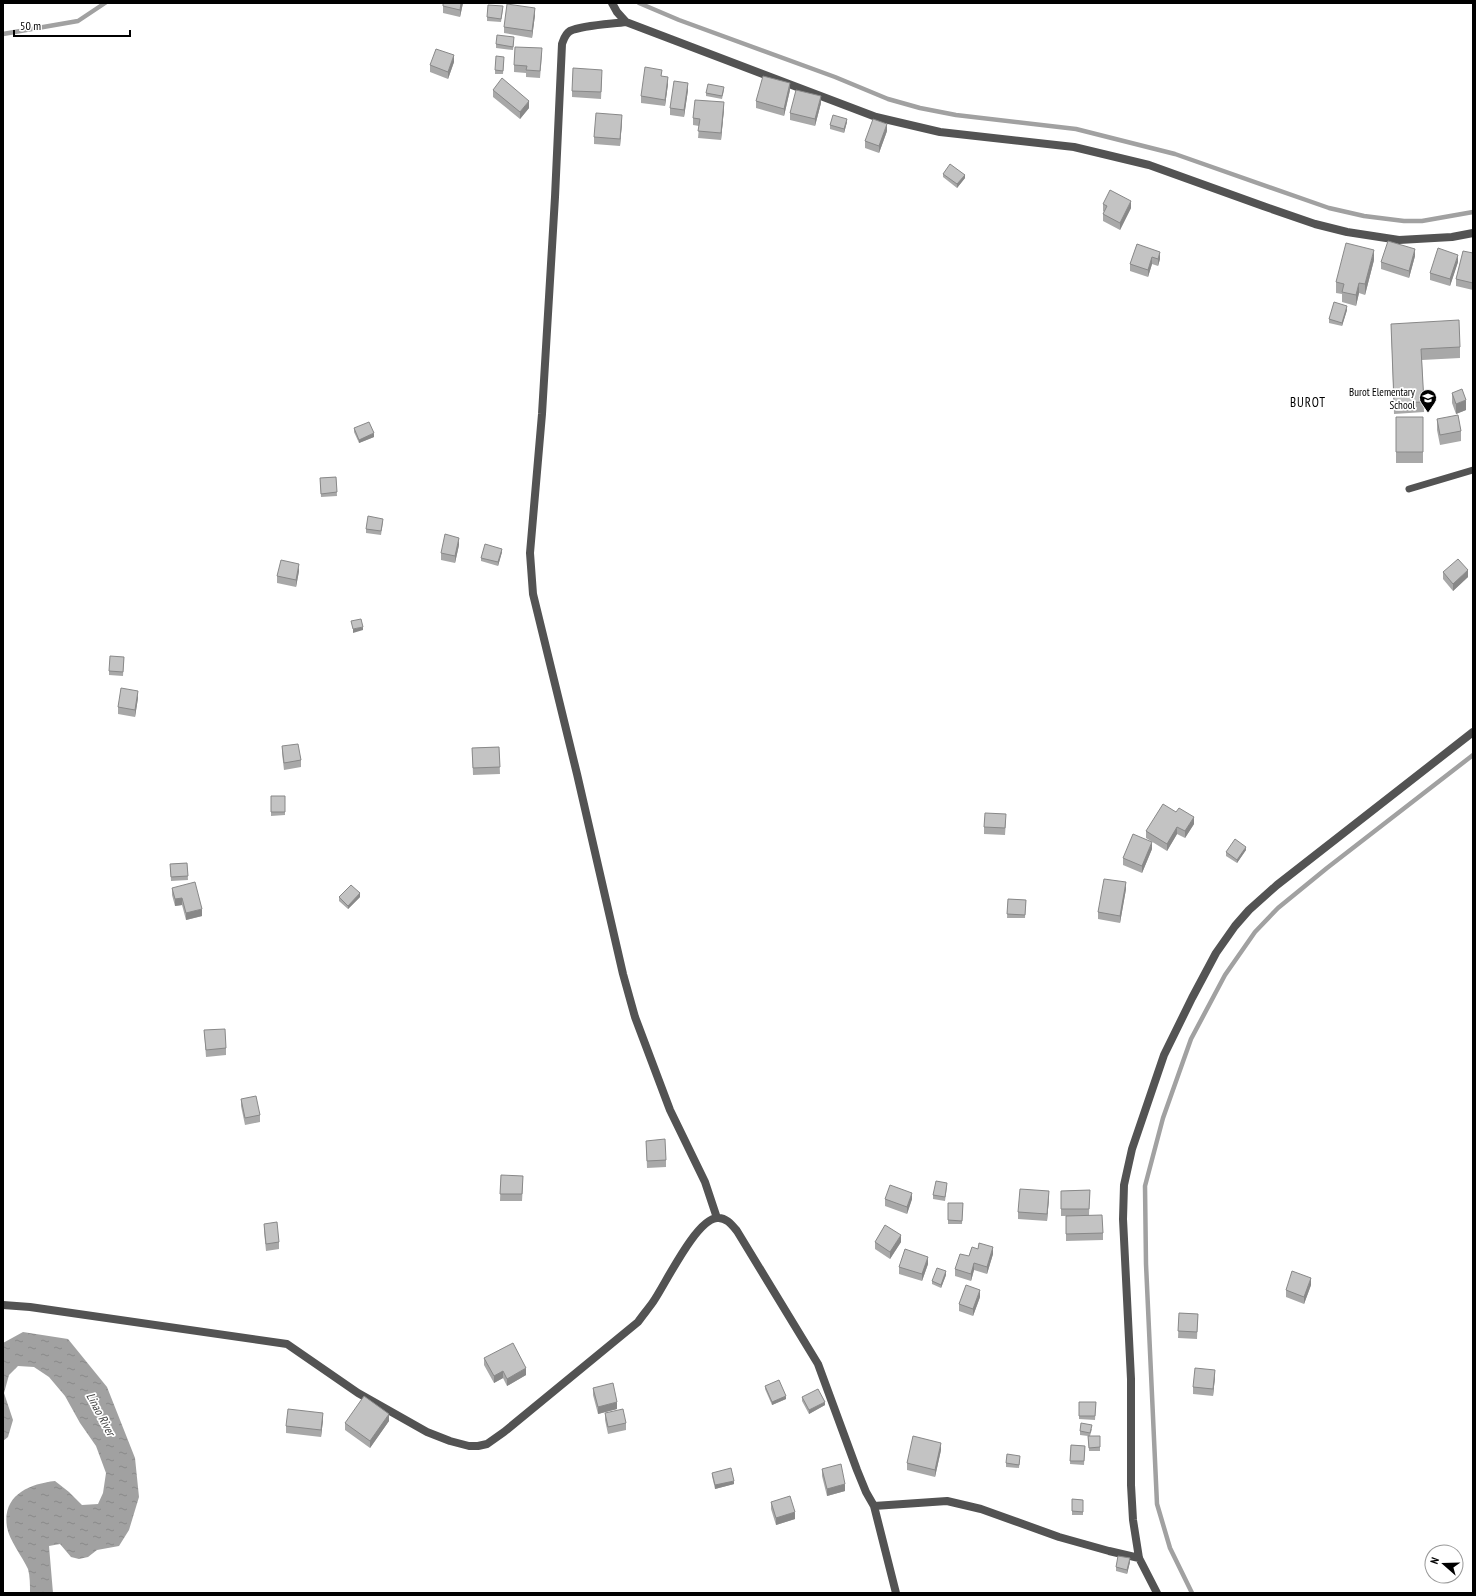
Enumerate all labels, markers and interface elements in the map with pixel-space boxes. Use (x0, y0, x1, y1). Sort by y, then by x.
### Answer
scale bar (14, 12, 130, 38)
text: 50 m (20, 18, 41, 33)
place label: Burot Elementary School (1349, 385, 1416, 412)
school or university icon: Burot Elementary School (1418, 388, 1438, 413)
district label: BUROT (1290, 394, 1326, 411)
water label: Linao River (83, 1390, 119, 1440)
north arrow (1424, 1544, 1464, 1584)
text: N (1427, 1555, 1442, 1566)

